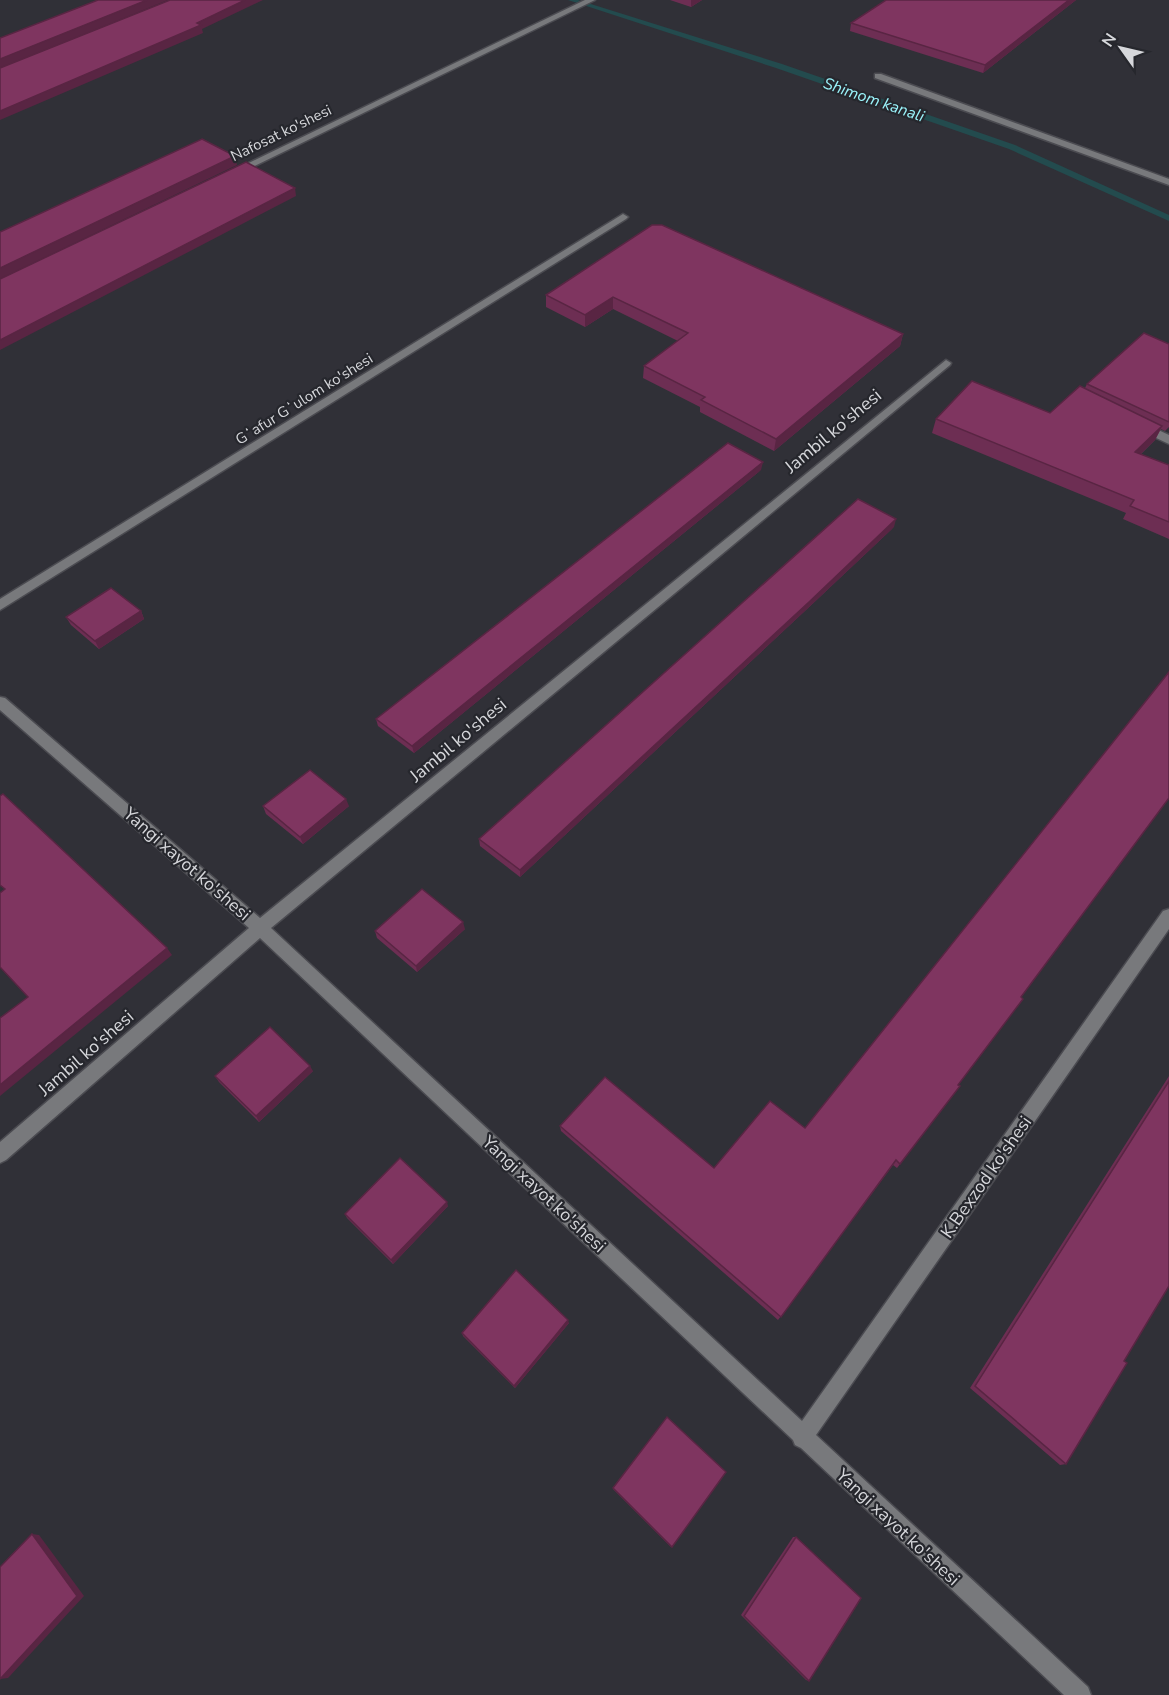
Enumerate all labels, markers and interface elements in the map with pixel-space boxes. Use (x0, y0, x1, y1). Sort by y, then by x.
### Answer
north arrow (1091, 18, 1151, 78)
text: N (1097, 29, 1122, 51)
water label: Shimom kanali (820, 72, 927, 128)
street label: Nafosat ko'shesi (227, 100, 335, 166)
street label: Gʻafur Gʻulom ko'shesi (231, 349, 377, 449)
street label: Jambil ko'shesi (779, 383, 886, 479)
street label: Jambil ko'shesi (404, 692, 511, 788)
street label: Yangi xayot ko'shesi (118, 801, 256, 926)
street label: Jambil ko'shesi (32, 1005, 139, 1102)
street label: K.Bexzod ko'shesi (935, 1111, 1037, 1243)
street label: Yangi xayot ko'shesi (476, 1130, 611, 1258)
street label: Yangi xayot ko'shesi (830, 1463, 965, 1591)

